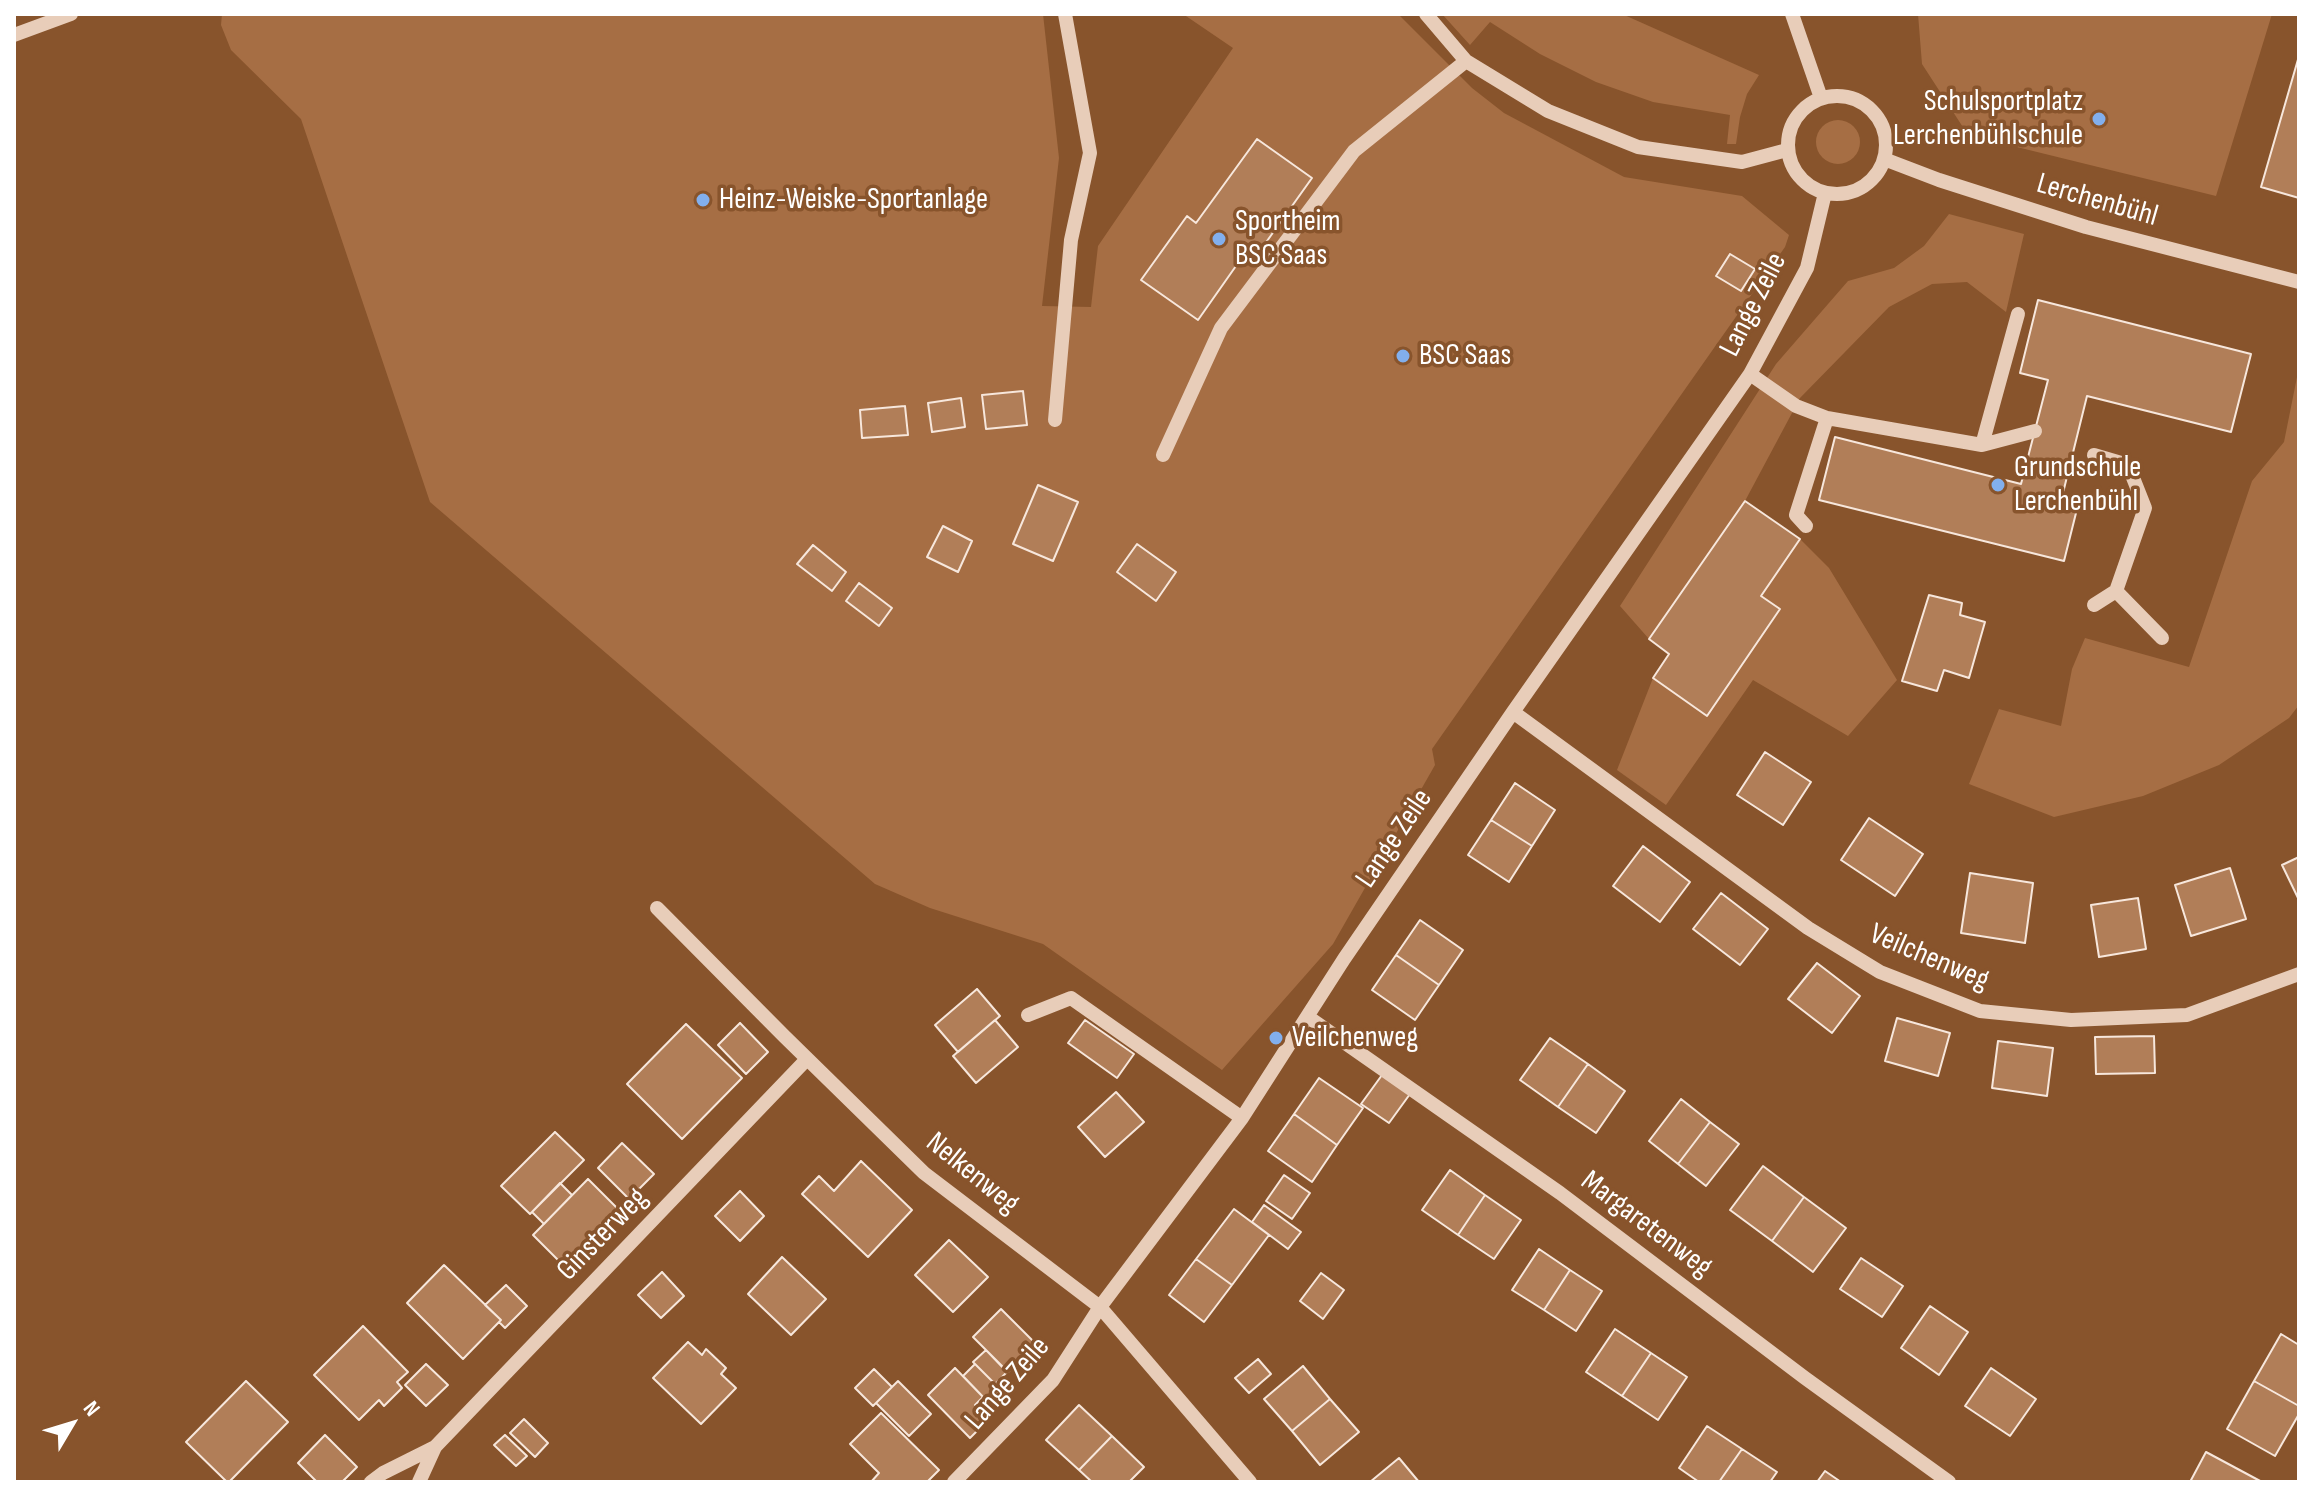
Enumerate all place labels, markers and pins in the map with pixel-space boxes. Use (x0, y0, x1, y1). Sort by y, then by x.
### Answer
place label: Schulsportplatz Lerchenbühlschule (1893, 84, 2083, 154)
marker: Schulsportplatz Lerchenbühlschule (2090, 110, 2108, 128)
place label: Heinz-Weiske-Sportanlage (719, 182, 988, 218)
marker: Heinz-Weiske-Sportanlage (694, 191, 712, 209)
place label: Sportheim BSC Saas (1235, 204, 1341, 274)
marker: Sportheim BSC Saas (1210, 230, 1228, 248)
place label: BSC Saas (1419, 338, 1511, 374)
marker: BSC Saas (1394, 347, 1412, 365)
place label: Grundschule Lerchenbühl (2014, 450, 2141, 520)
marker: Grundschule Lerchenbühl (1989, 476, 2007, 494)
place label: Veilchenweg (1292, 1020, 1418, 1056)
marker: Veilchenweg (1267, 1029, 1285, 1047)

